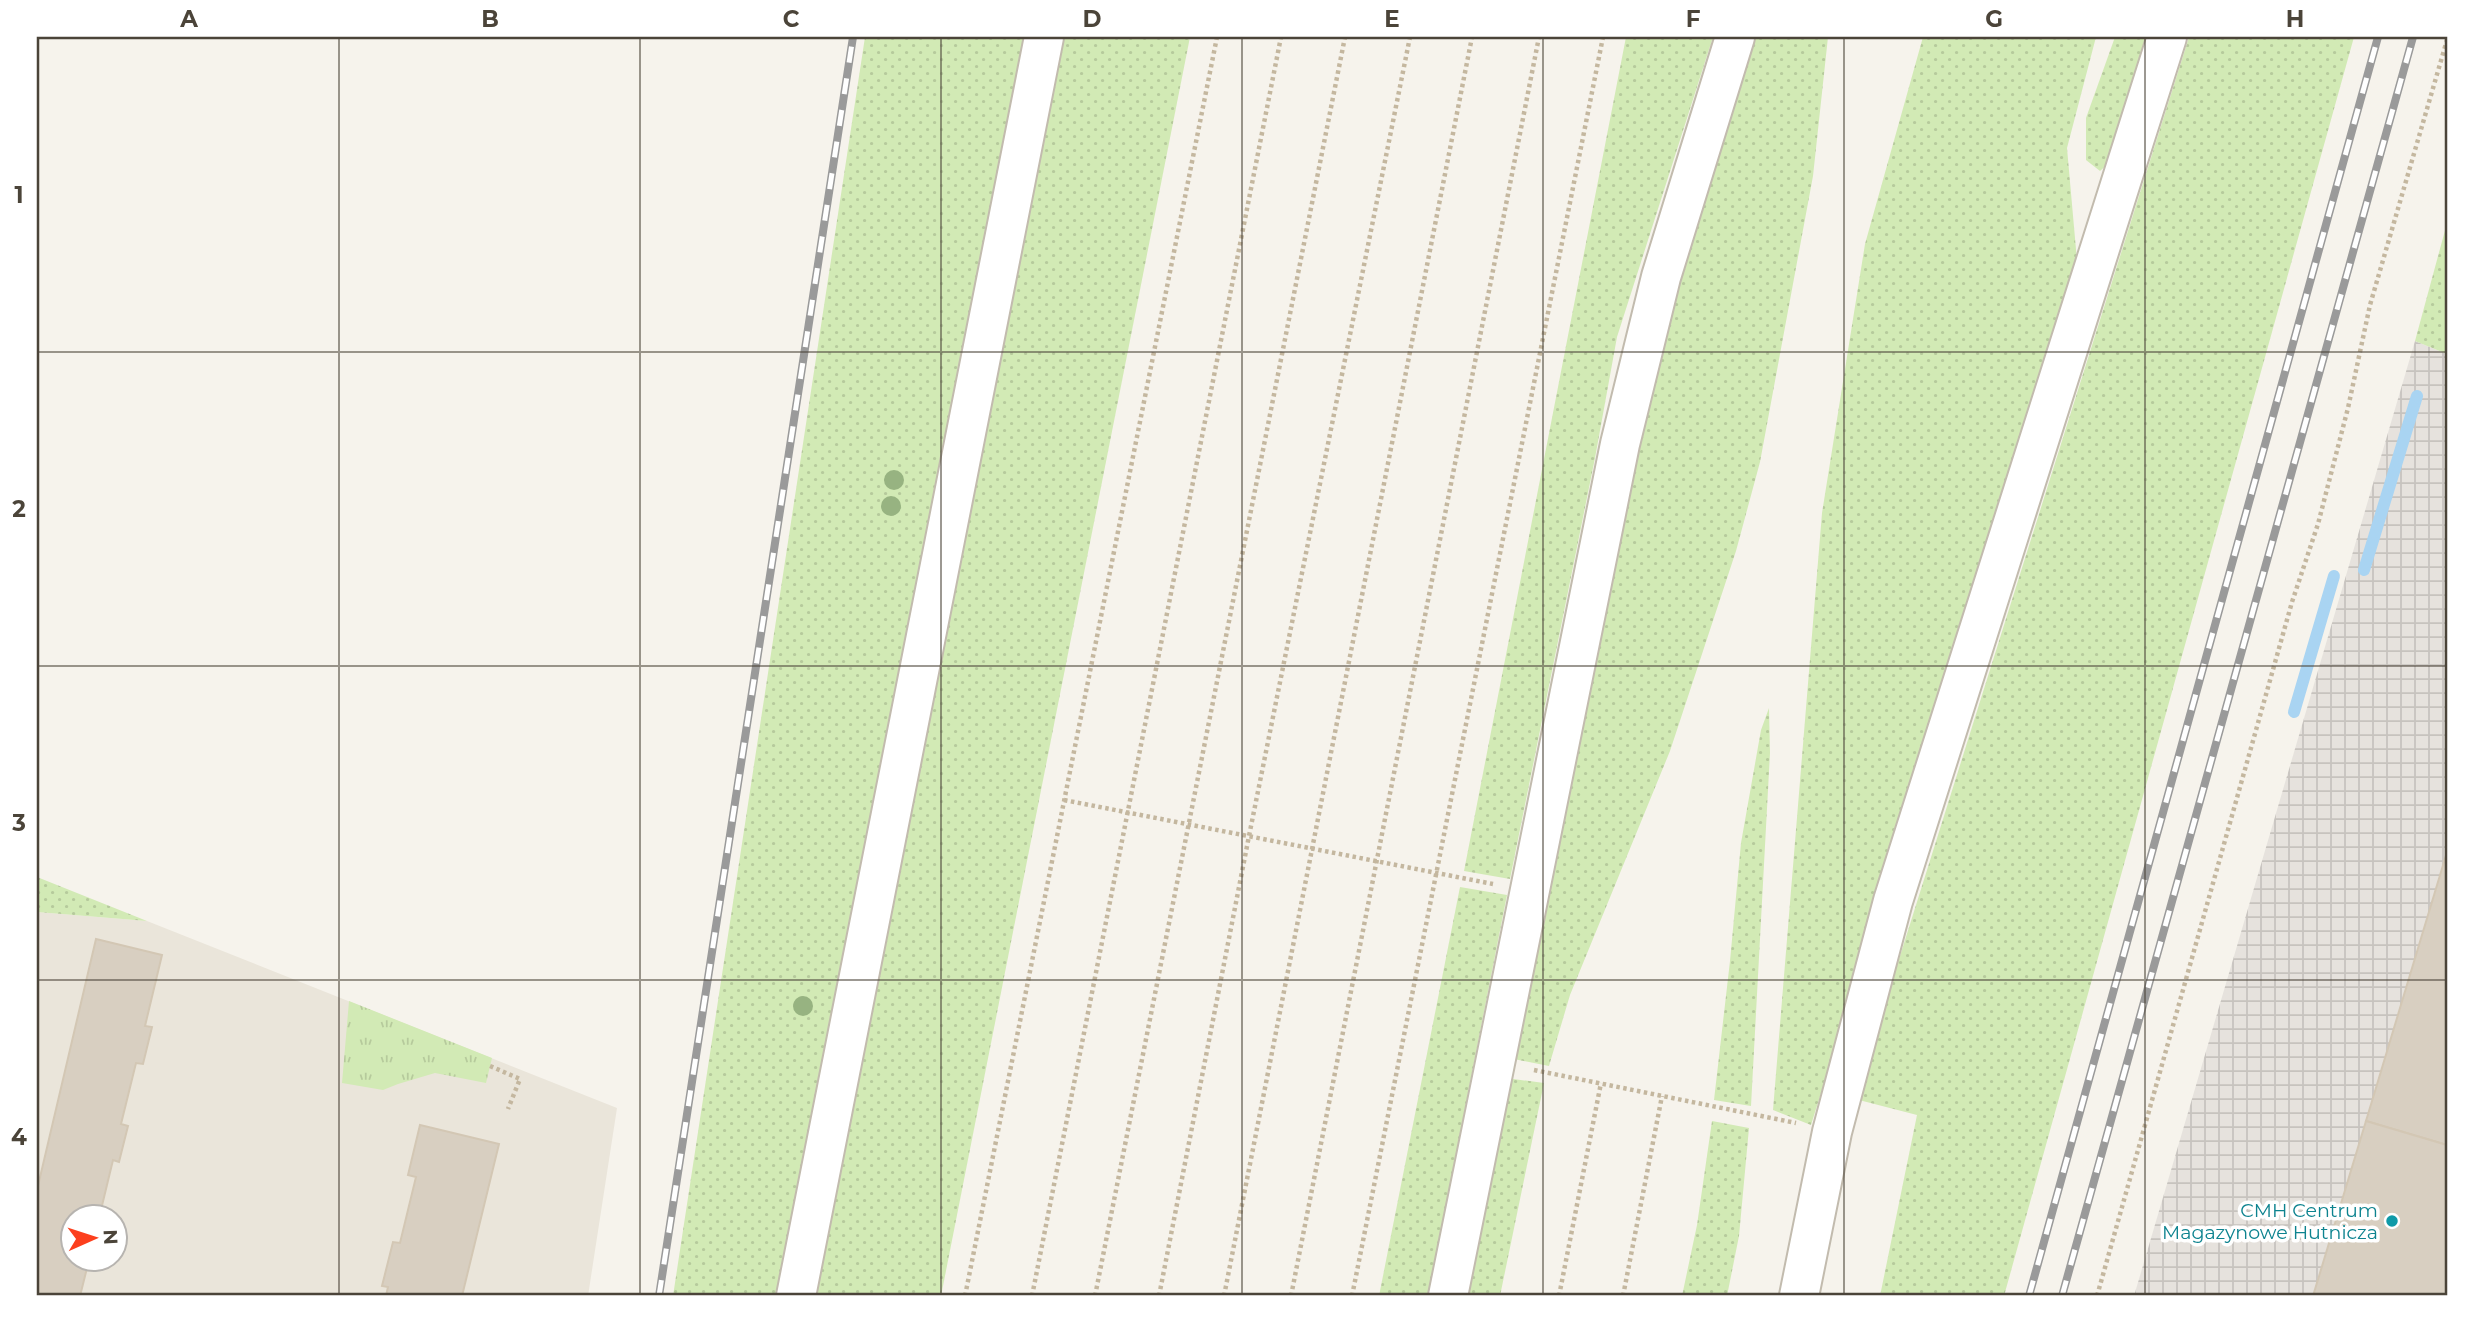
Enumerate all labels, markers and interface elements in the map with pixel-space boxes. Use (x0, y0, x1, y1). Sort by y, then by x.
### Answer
text: A (179, 5, 198, 33)
text: B (481, 5, 499, 33)
text: C (783, 5, 800, 33)
text: D (1083, 5, 1102, 33)
text: E (1384, 5, 1400, 33)
text: F (1686, 5, 1701, 33)
text: G (1985, 5, 2003, 33)
text: H (2286, 5, 2304, 33)
text: 1 (14, 181, 24, 209)
text: 2 (12, 495, 26, 523)
text: 3 (11, 809, 26, 837)
text: 4 (11, 1123, 27, 1151)
place label: CMH Centrum Magazynowe Hutnicza (2162, 1199, 2378, 1244)
north arrow (60, 1204, 130, 1274)
marker: CMH Centrum Magazynowe Hutnicza (2384, 1213, 2400, 1229)
text: N (99, 1229, 122, 1245)

